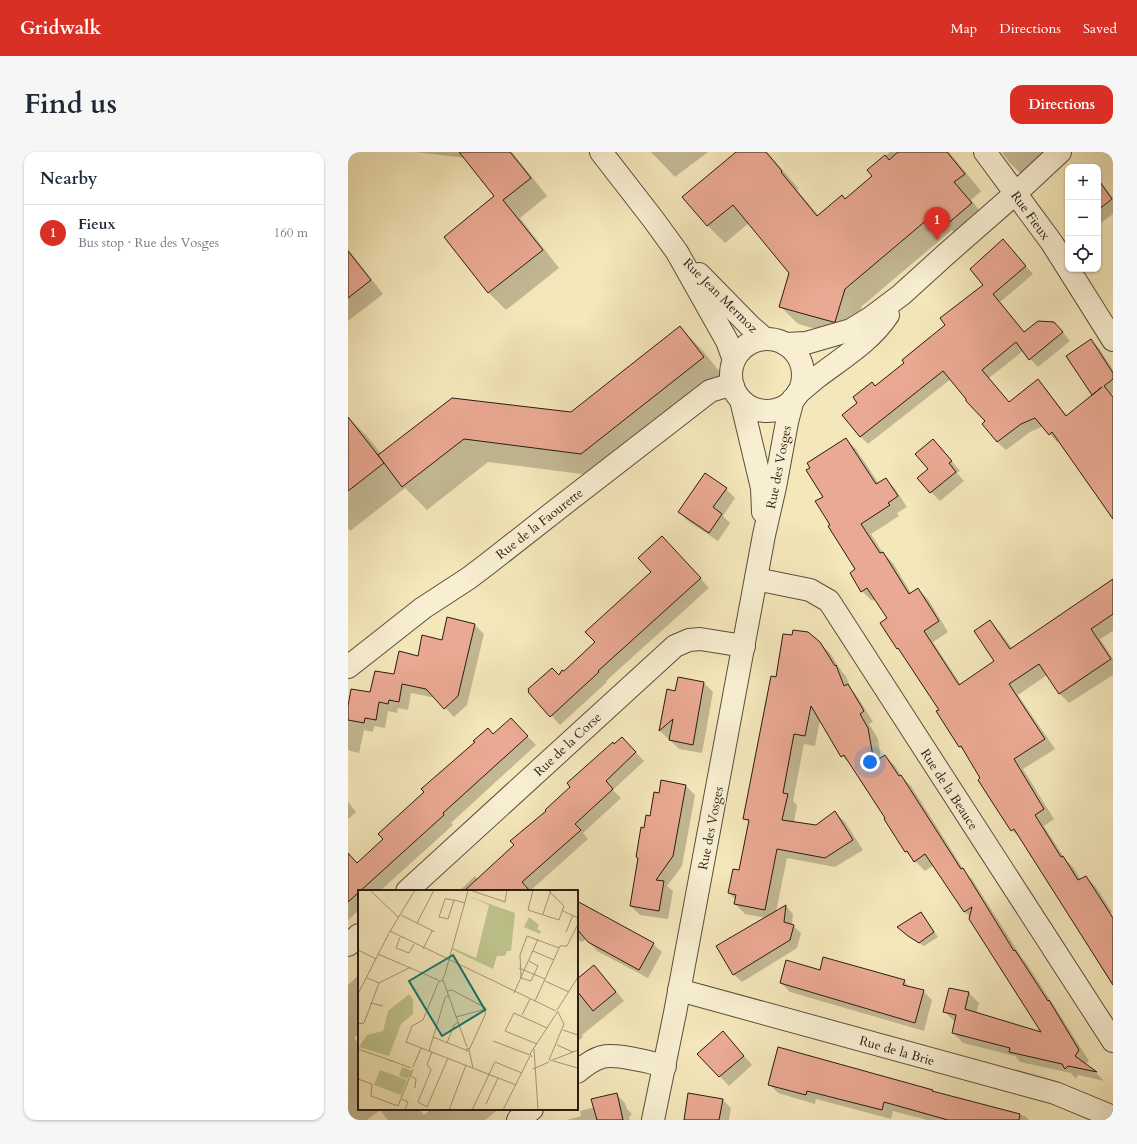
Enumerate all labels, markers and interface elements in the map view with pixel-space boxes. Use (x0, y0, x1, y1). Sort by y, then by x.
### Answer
text: Gridwalk (20, 15, 101, 41)
text: Map (951, 19, 977, 38)
text: Directions (999, 19, 1061, 38)
text: Saved (1083, 19, 1117, 38)
text: Find us (24, 85, 117, 123)
button: Directions (1010, 85, 1113, 124)
map controls (1065, 164, 1101, 272)
button: + (1065, 164, 1101, 200)
text: Nearby (40, 167, 97, 190)
street label: Rue Fieux (1006, 188, 1054, 244)
button: − (1065, 200, 1101, 236)
pin: 1 (924, 207, 950, 240)
text: Fieux (78, 214, 116, 234)
text: 1 (50, 224, 56, 242)
text: 160 m (274, 224, 308, 242)
text: Bus stop · Rue des Vosges (78, 234, 219, 252)
button: locate (1065, 236, 1101, 272)
street label: Rue Jean Mermoz (679, 254, 762, 337)
street label: Rue des Vosges (762, 424, 796, 510)
street label: Rue de la Faourette (492, 484, 587, 564)
street label: Rue de la Corse (530, 709, 605, 781)
street label: Rue de la Beauce (916, 745, 982, 834)
your location (860, 752, 880, 772)
street label: Rue des Vosges (694, 785, 728, 871)
inset map (358, 890, 578, 1110)
street label: Rue de la Brie (857, 1032, 936, 1070)

